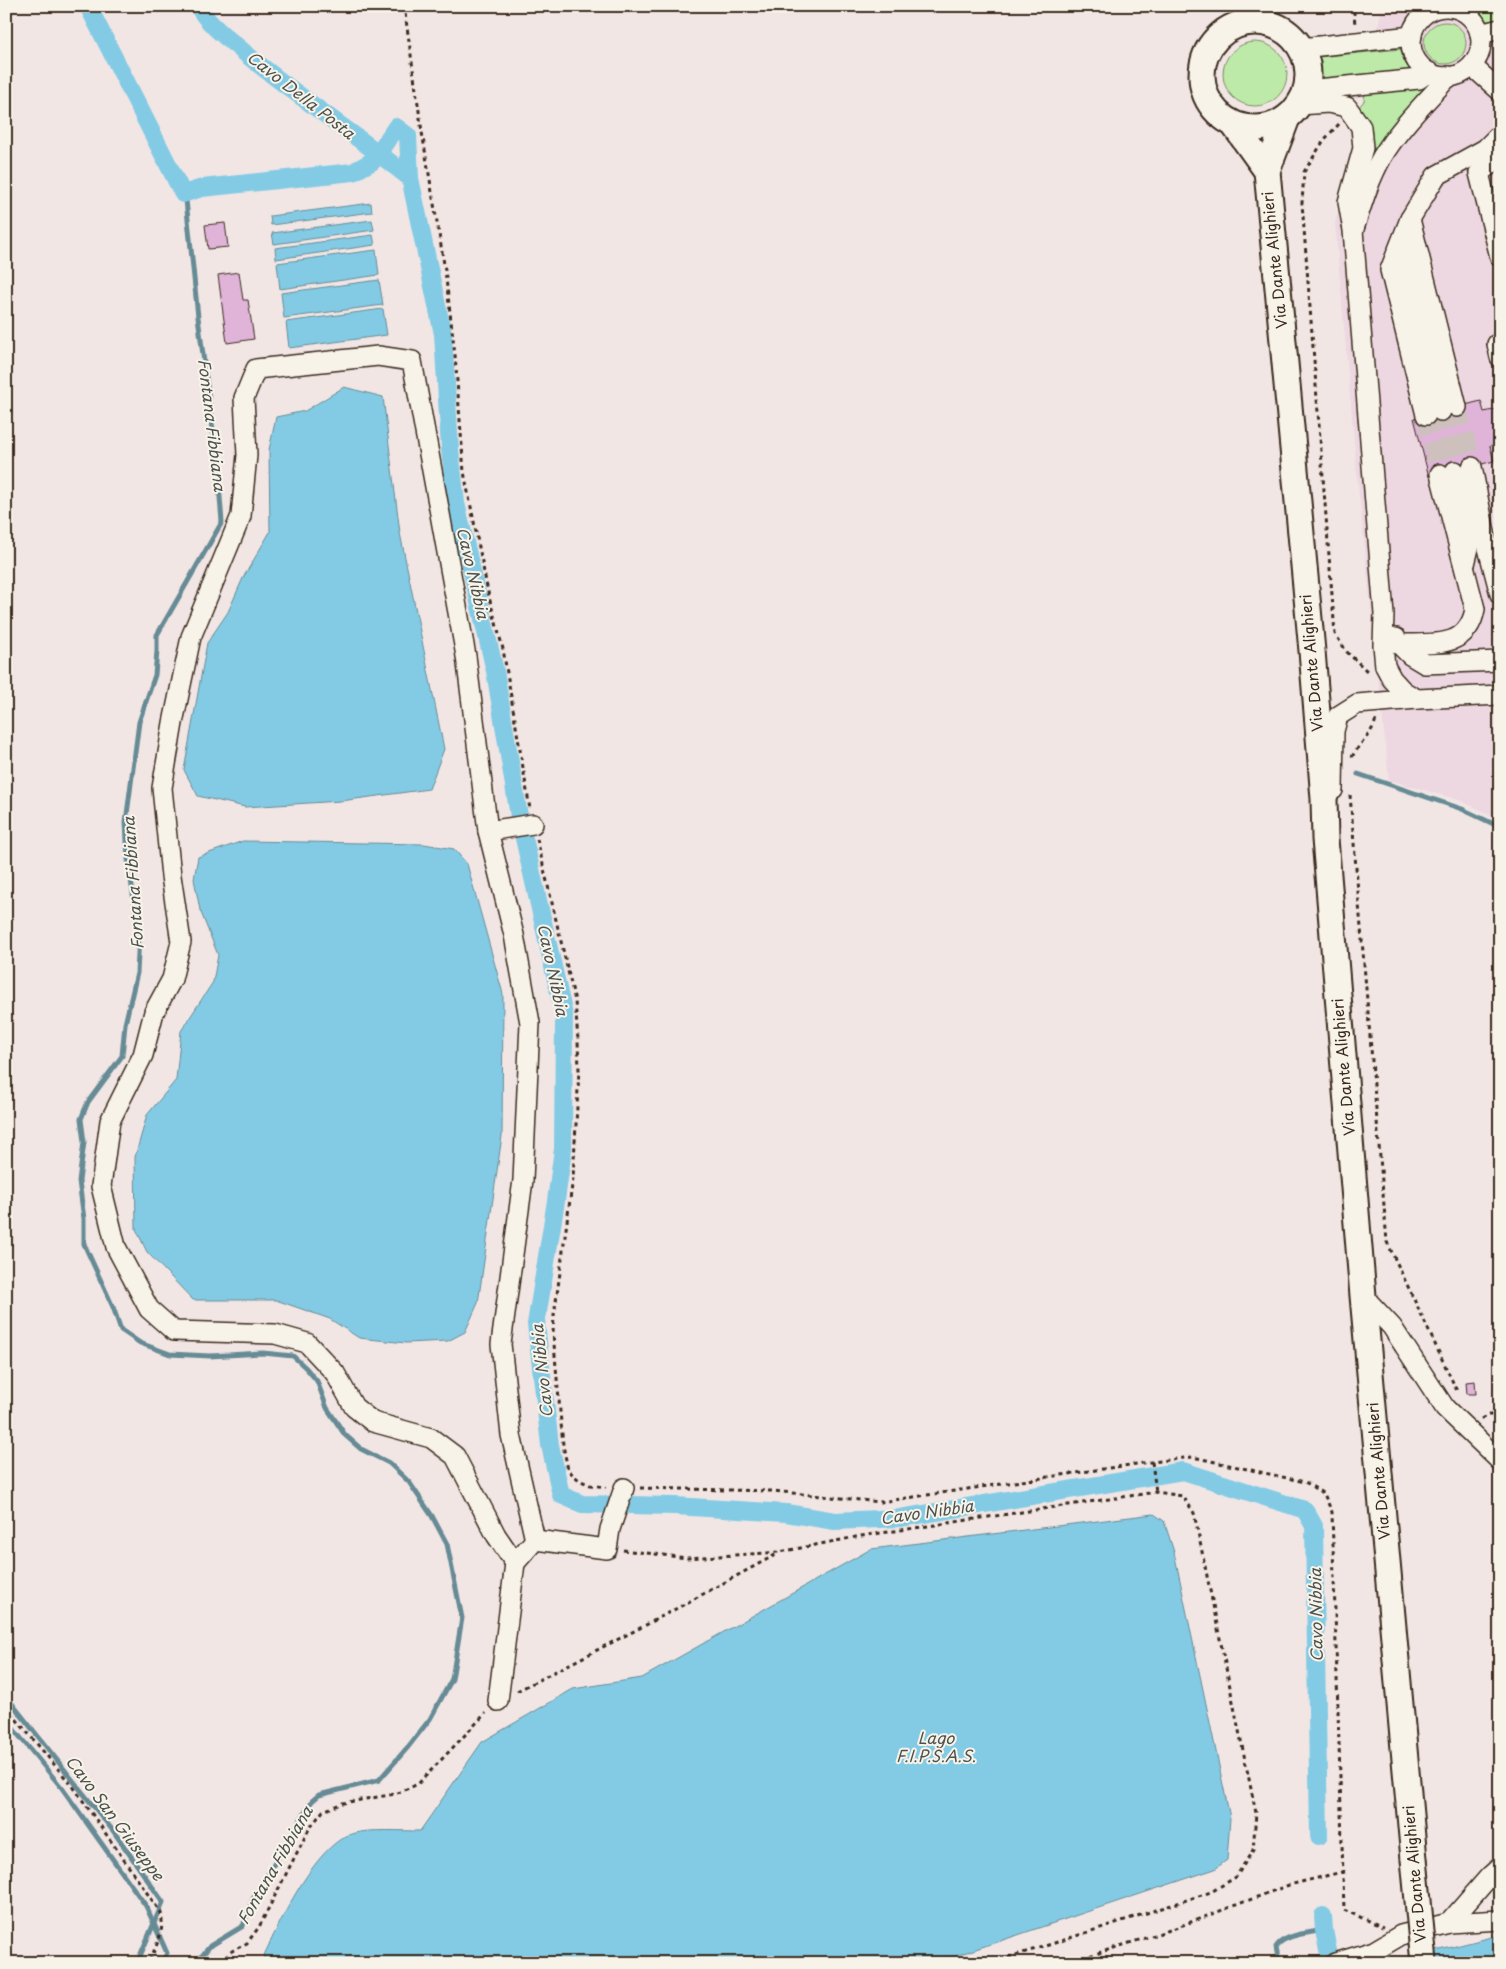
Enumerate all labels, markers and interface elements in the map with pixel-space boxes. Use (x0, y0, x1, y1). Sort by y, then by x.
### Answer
water label: Cavo Della Posta (243, 44, 361, 145)
street label: Via Dante Alighieri (1255, 190, 1292, 330)
water label: Fontana Fibbiana (193, 357, 233, 493)
water label: Cavo Nibbia (452, 524, 496, 622)
street label: Via Dante Alighieri (1293, 593, 1328, 733)
water label: Fontana Fibbiana (115, 815, 149, 950)
water label: Cavo Nibbia (532, 921, 576, 1019)
street label: Via Dante Alighieri (1325, 997, 1360, 1137)
water label: Cavo Nibbia (524, 1322, 558, 1419)
street label: Via Dante Alighieri (1360, 1401, 1395, 1541)
water label: Cavo Nibbia (879, 1492, 976, 1529)
water label: Cavo Nibbia (1302, 1567, 1328, 1662)
water label: Lago F.I.P.S.A.S. (896, 1725, 976, 1767)
water label: Cavo San Giuseppe (61, 1750, 172, 1886)
water label: Fontana Fibbiana (230, 1800, 318, 1928)
street label: Via Dante Alighieri (1396, 1804, 1431, 1944)

